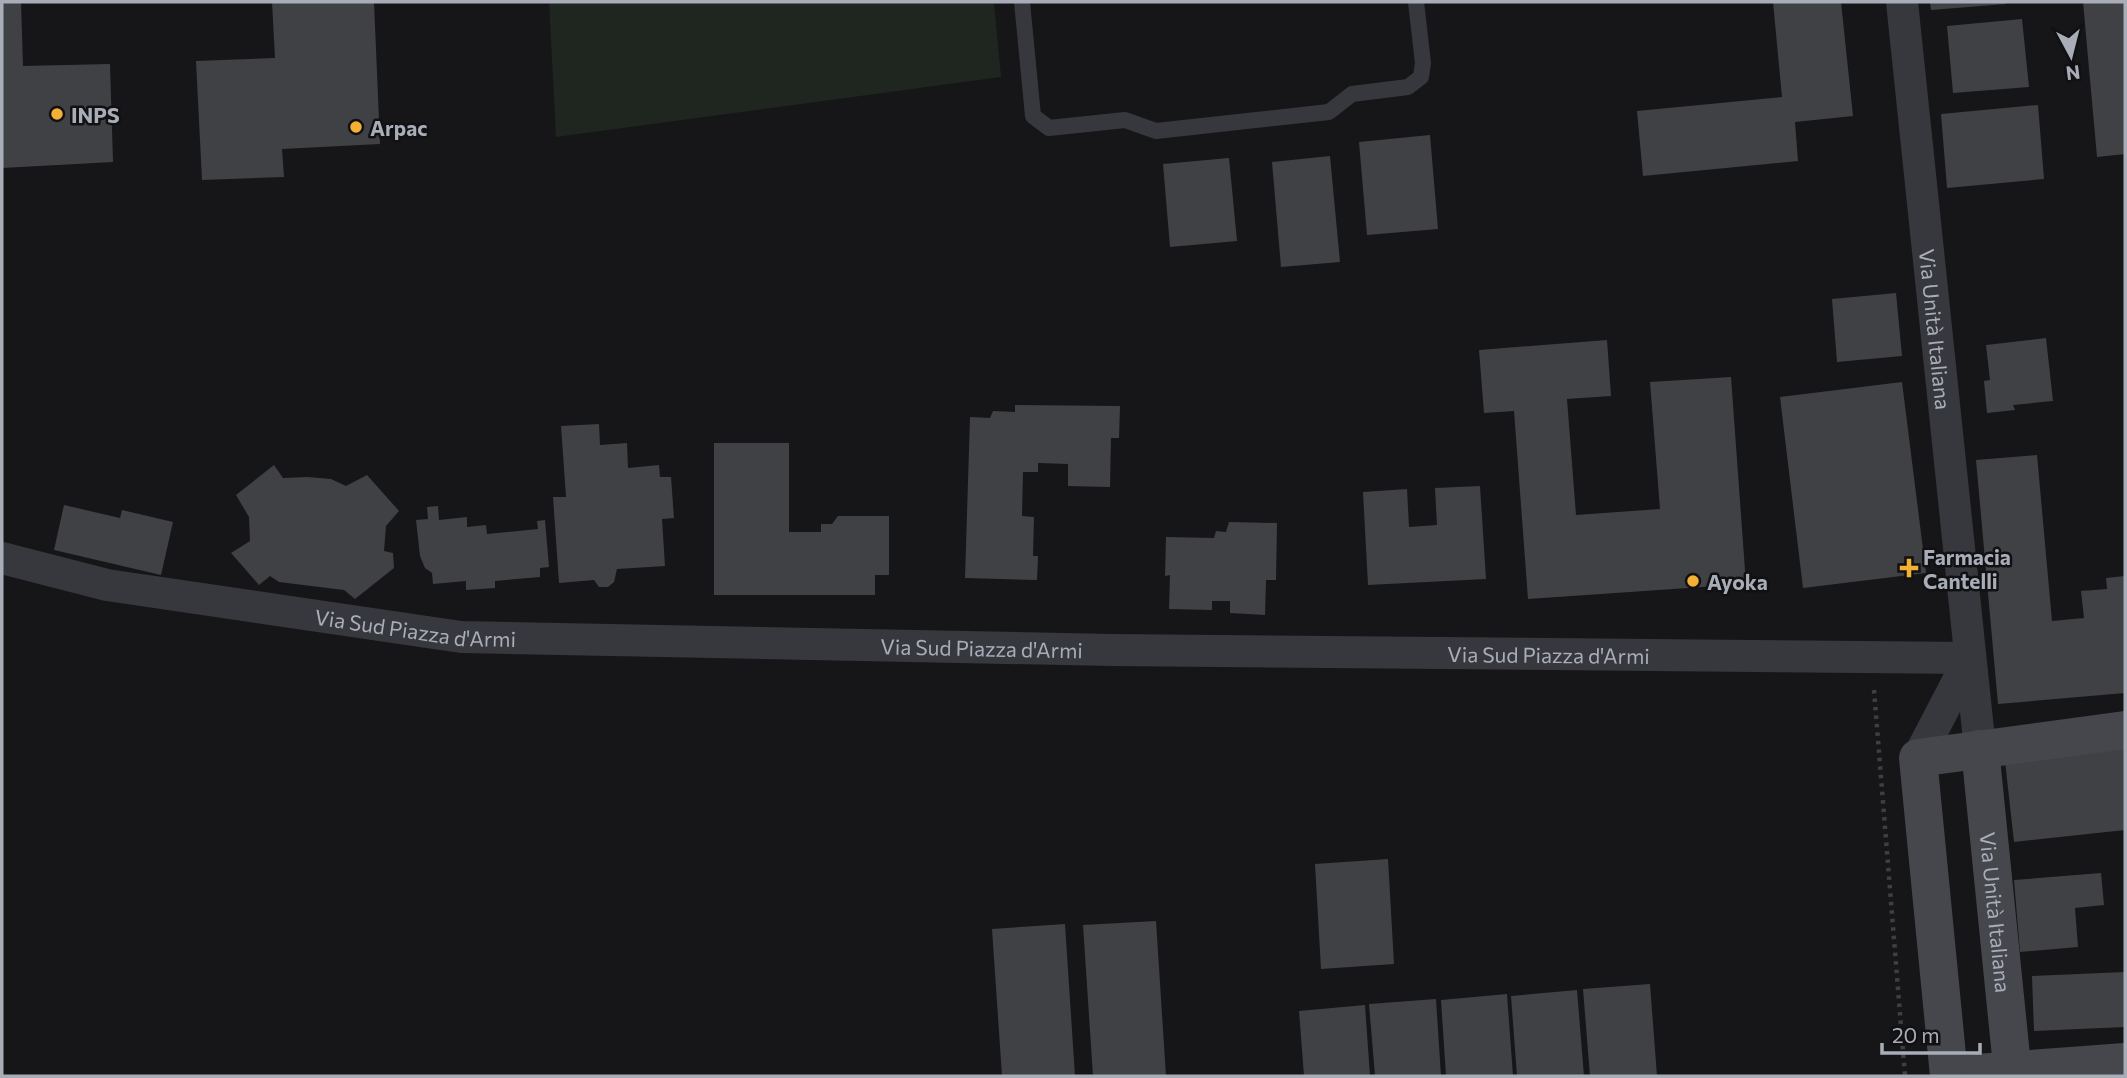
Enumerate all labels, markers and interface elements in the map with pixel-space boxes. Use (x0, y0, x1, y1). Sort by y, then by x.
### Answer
north arrow (2036, 21, 2106, 91)
text: N (2065, 61, 2082, 86)
place label: INPS (71, 102, 120, 127)
marker: INPS (49, 106, 65, 122)
place label: Arpac (370, 115, 427, 140)
marker: Arpac (348, 119, 364, 135)
street label: Via Unità Italiana (1915, 248, 1957, 411)
place label: Farmacia Cantelli (1923, 544, 2011, 593)
marker: Farmacia Cantelli (1901, 560, 1917, 576)
place label: Ayoka (1707, 569, 1768, 594)
marker: Ayoka (1685, 573, 1701, 589)
street label: Via Sud Piazza d'Armi (313, 603, 516, 651)
street label: Via Sud Piazza d'Armi (880, 633, 1083, 662)
street label: Via Sud Piazza d'Armi (1447, 641, 1650, 668)
street label: Via Unità Italiana (1976, 831, 2017, 994)
scale bar (1882, 1012, 1980, 1056)
text: 20 m (1892, 1022, 1940, 1047)

